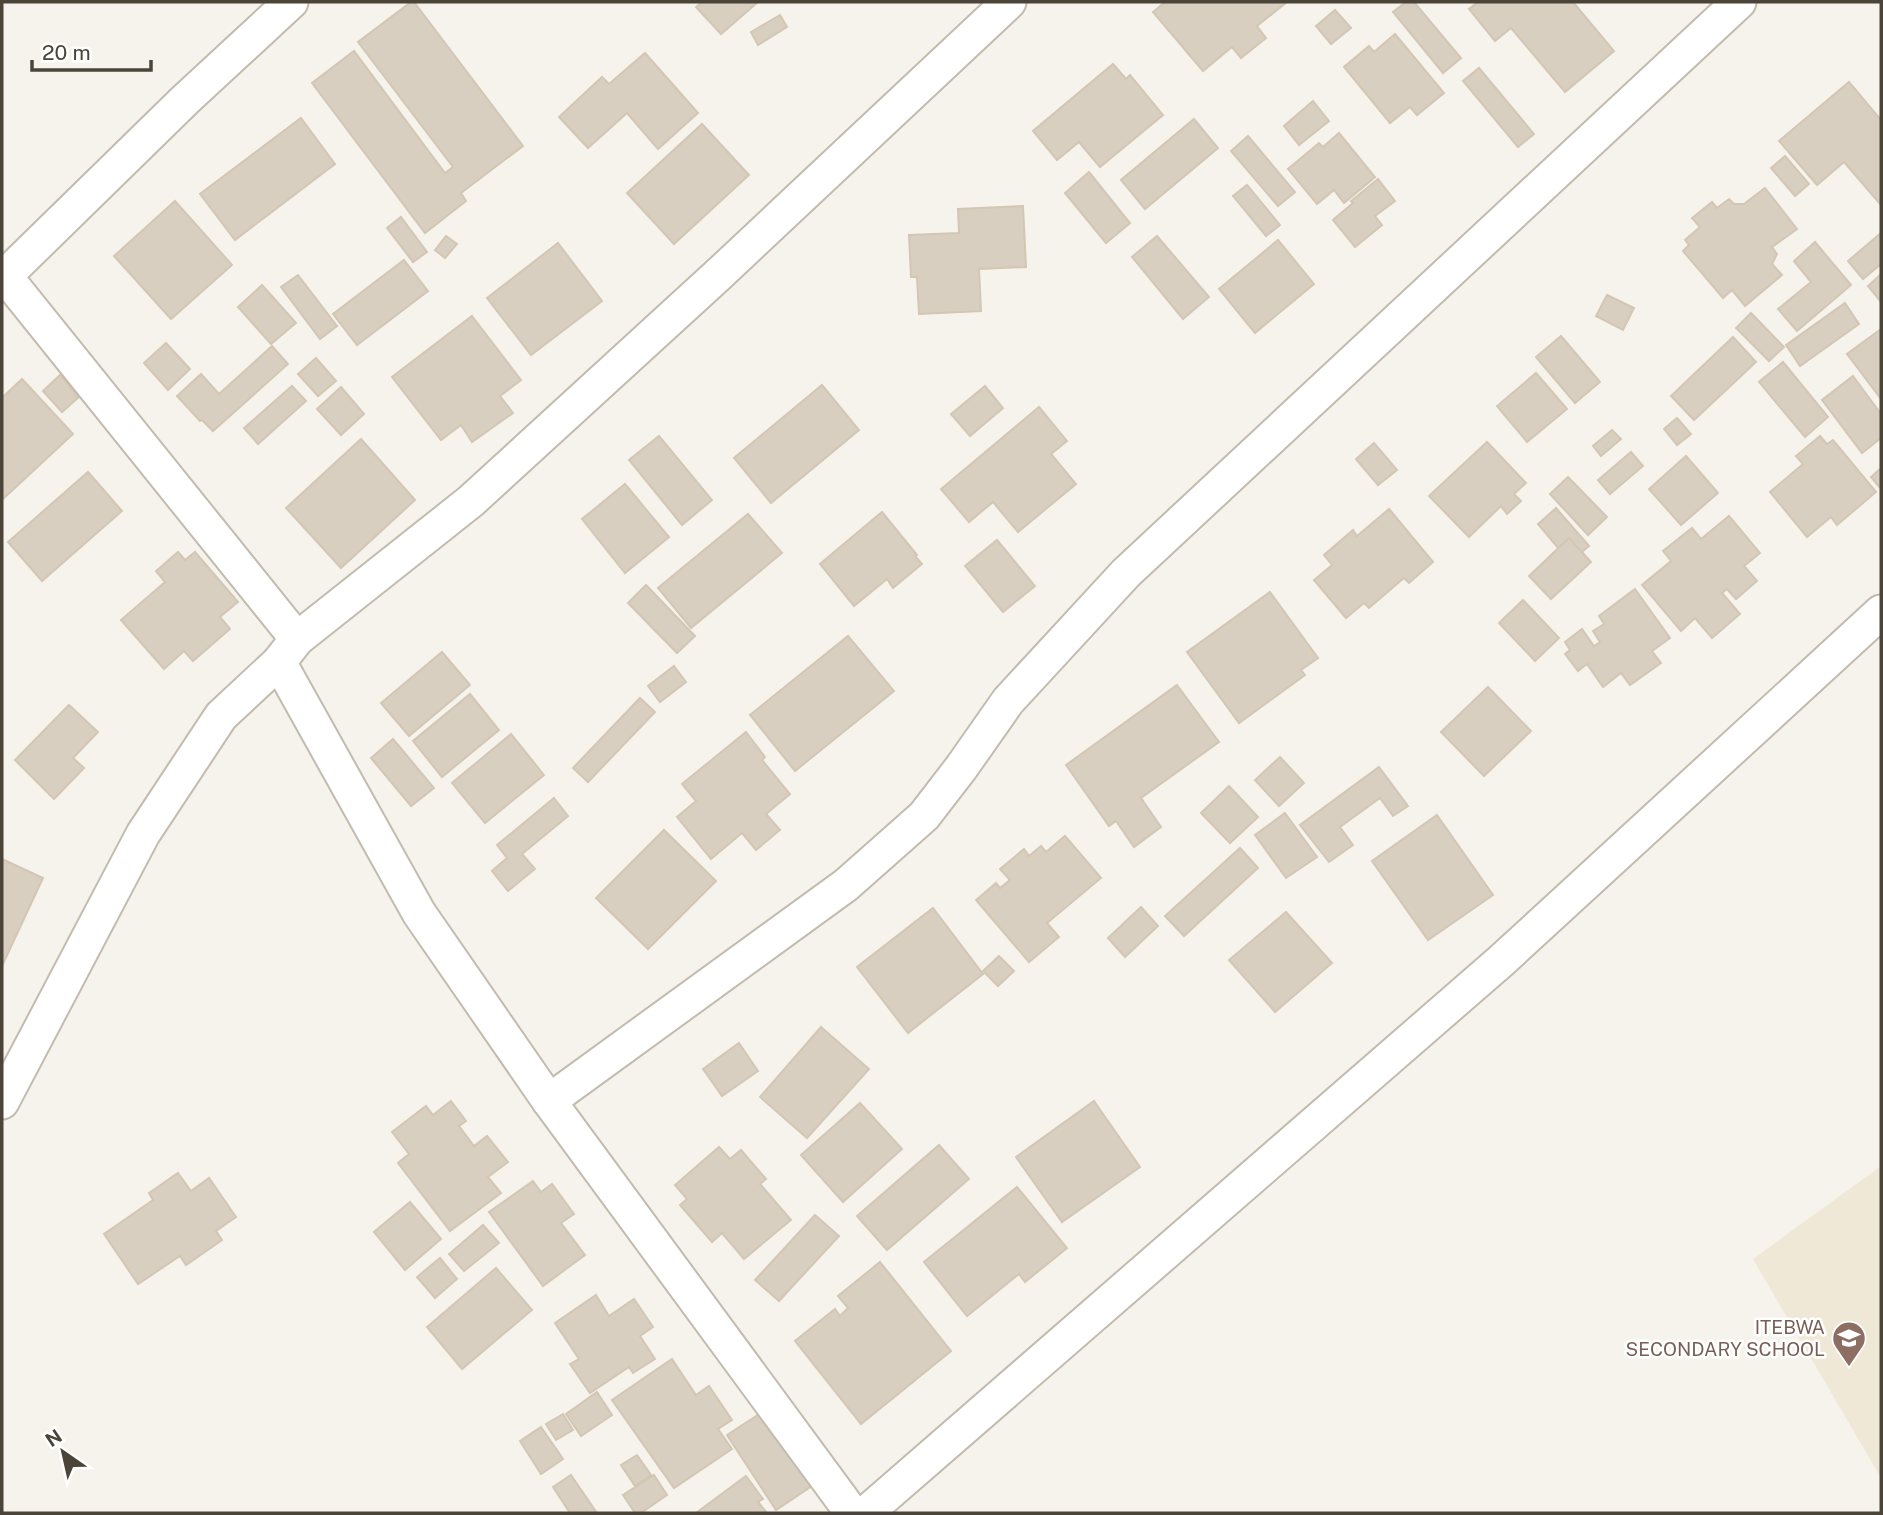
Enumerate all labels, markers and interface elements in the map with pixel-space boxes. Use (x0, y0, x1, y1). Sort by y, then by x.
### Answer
scale bar (32, 28, 150, 72)
text: 20 m (42, 40, 91, 65)
place label: ITEBWA SECONDARY SCHOOL (1626, 1316, 1825, 1360)
school or university icon: ITEBWA SECONDARY SCHOOL (1830, 1319, 1868, 1368)
north arrow (28, 1417, 98, 1487)
text: N (41, 1425, 66, 1451)

